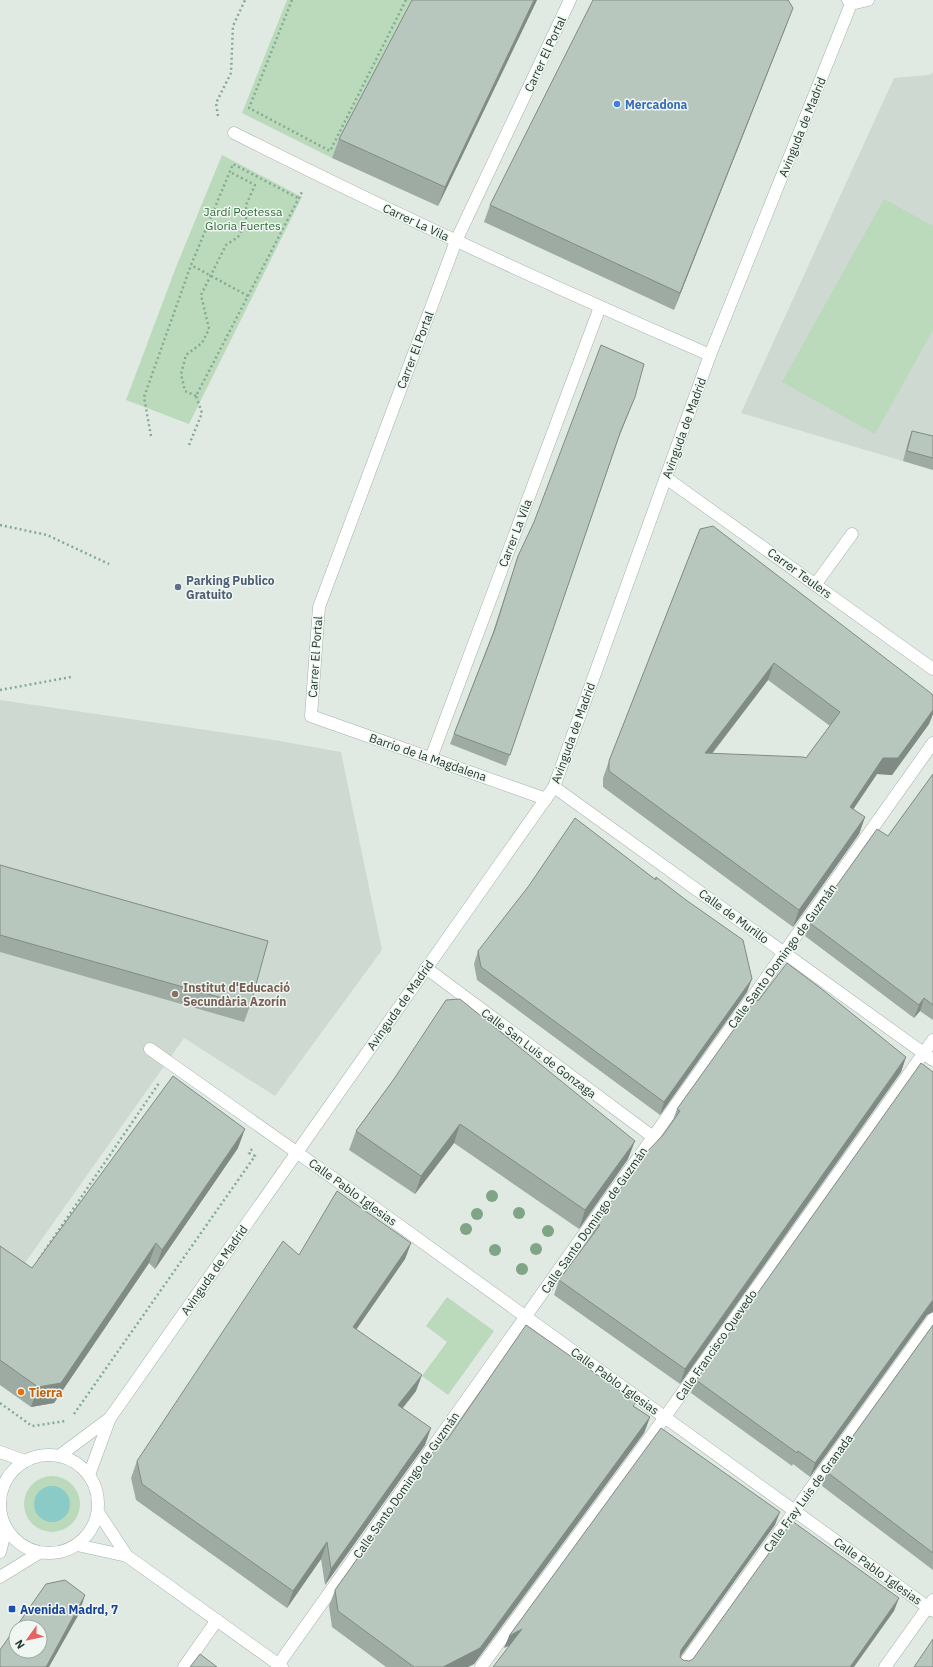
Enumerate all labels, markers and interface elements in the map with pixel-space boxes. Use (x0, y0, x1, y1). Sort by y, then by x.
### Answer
street label: Carrer El Portal (521, 14, 569, 94)
street label: Avinguda de Madrid (775, 75, 829, 179)
place label: Mercadona (625, 97, 688, 112)
marker: Mercadona (612, 99, 622, 109)
street label: Carrer La Vila (380, 200, 452, 244)
park label: Jardí Poetessa Gloria Fuertes (204, 204, 283, 233)
street label: Carrer El Portal (393, 309, 437, 391)
street label: Avinguda de Madrid (659, 375, 709, 481)
street label: Carrer La Vila (495, 496, 535, 569)
street label: Carrer Teulers (765, 545, 835, 601)
place label: Parking Publico Gratuito (186, 573, 275, 602)
marker: Parking Publico Gratuito (173, 582, 183, 592)
street label: Carrer El Portal (305, 616, 325, 698)
street label: Avinguda de Madrid (548, 680, 598, 786)
street label: Barrio de la Magdalena (367, 730, 489, 784)
street label: Calle Santo Domingo de Guzmán (724, 881, 840, 1031)
street label: Calle de Murillo (696, 885, 772, 947)
street label: Avinguda de Madrid (363, 957, 437, 1053)
place label: Institut d'Educació Secundària Azorín (183, 980, 290, 1009)
marker: Institut d'Educació Secundària Azorín (170, 989, 180, 999)
street label: Calle San Luis de Gonzaga (479, 1005, 600, 1102)
street label: Calle Santo Domingo de Guzmán (538, 1144, 650, 1296)
street label: Calle Pablo Iglesias (306, 1155, 400, 1229)
street label: Avinguda de Madrid (177, 1222, 251, 1318)
street label: Calle Francisco Quevedo (672, 1286, 760, 1403)
street label: Calle Pablo Iglesias (568, 1344, 662, 1418)
place label: Tierra (29, 1385, 63, 1400)
marker: Tierra (16, 1387, 26, 1397)
street label: Calle Santo Domingo de Guzmán (350, 1409, 462, 1561)
street label: Calle Fray Luis de Granada (760, 1431, 856, 1555)
street label: Calle Pablo Iglesias (831, 1534, 925, 1608)
place label: Avenida Madrd, 7 (20, 1602, 118, 1617)
marker: Avenida Madrd, 7 (7, 1604, 17, 1614)
north arrow (8, 1619, 48, 1659)
text: N (12, 1637, 28, 1652)

